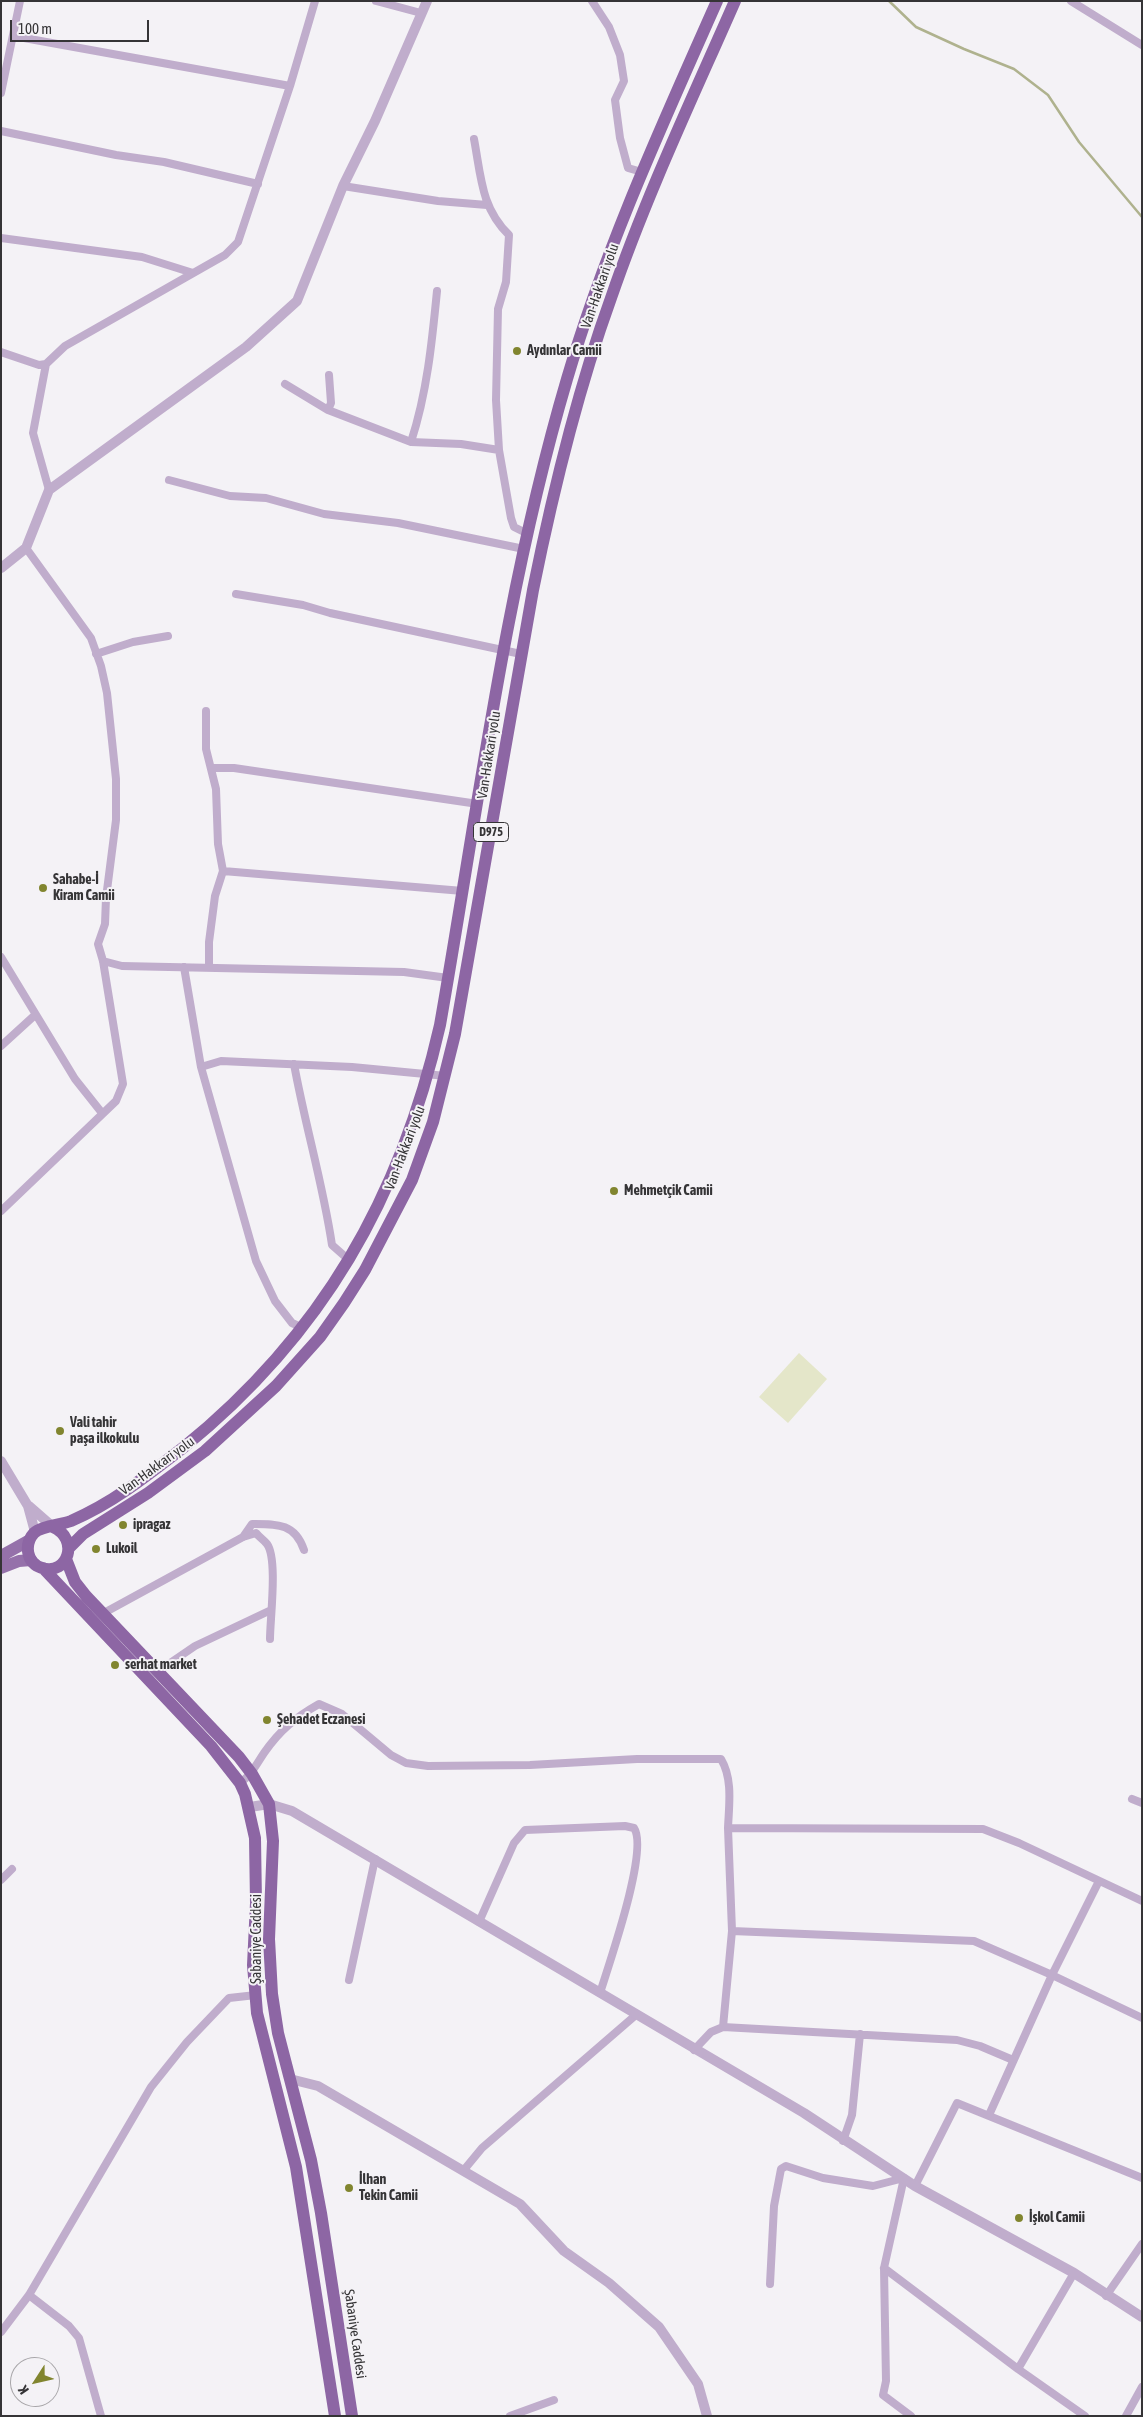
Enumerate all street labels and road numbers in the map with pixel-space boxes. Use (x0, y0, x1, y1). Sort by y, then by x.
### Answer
street label: Van-Hakkari yolu (578, 241, 622, 331)
street label: Van-Hakkari yolu (474, 710, 504, 800)
road number: D975 (474, 822, 508, 842)
street label: Van-Hakkari yolu (381, 1104, 429, 1192)
street label: Van-Hakkari yolu (116, 1433, 198, 1499)
street label: Şabaniye Caddesi (249, 1894, 265, 1984)
street label: Şabaniye Caddesi (340, 2288, 370, 2380)

